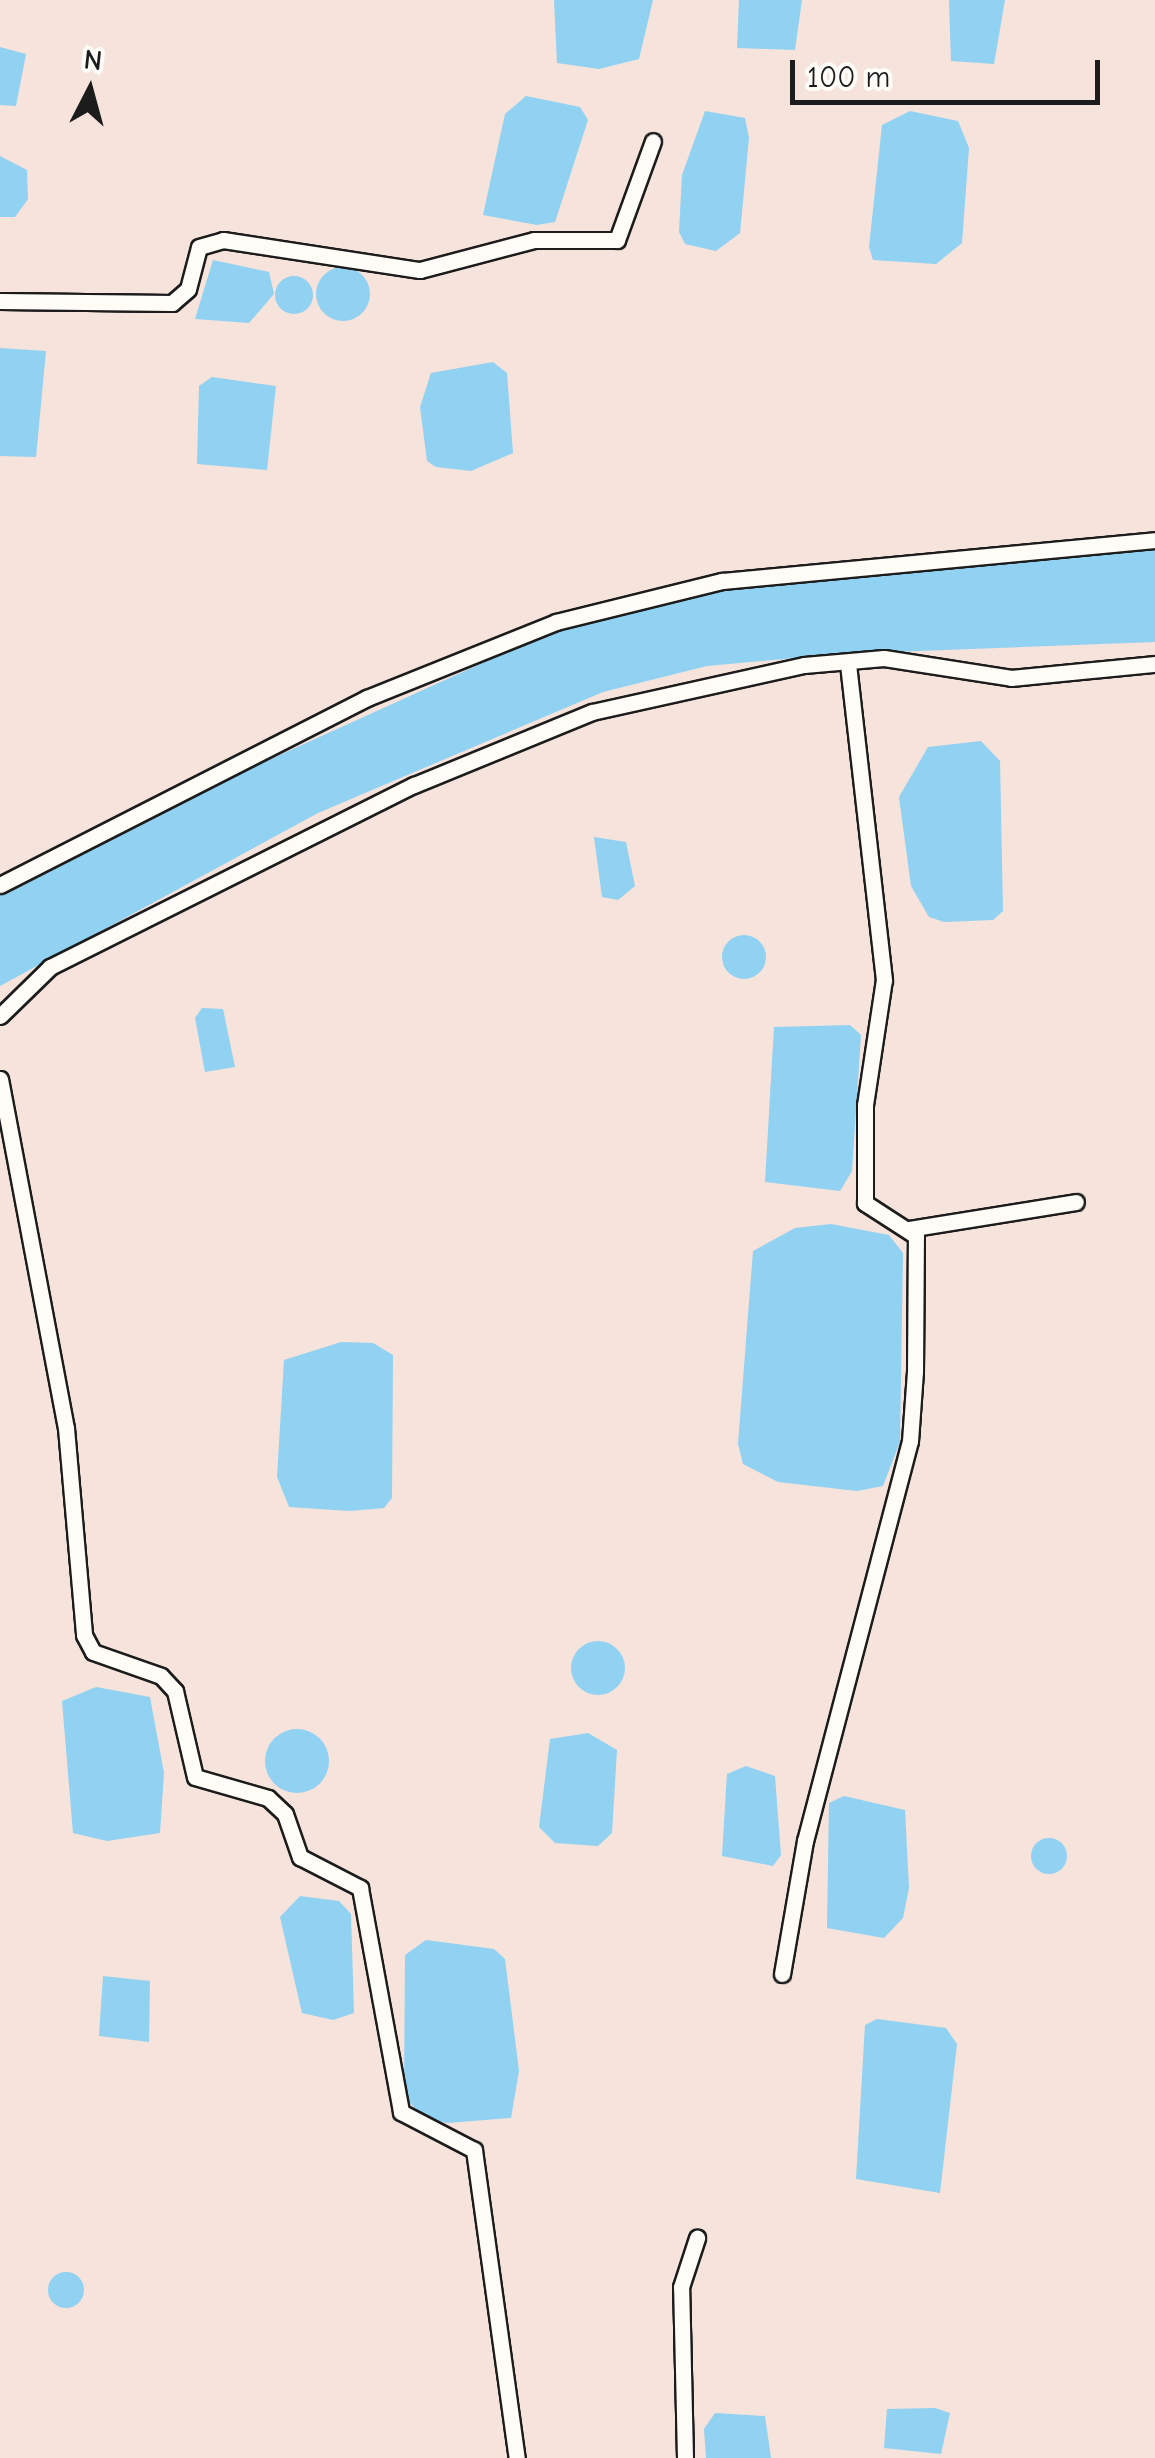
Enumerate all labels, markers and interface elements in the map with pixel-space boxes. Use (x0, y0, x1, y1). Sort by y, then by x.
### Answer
north arrow (40, 40, 140, 140)
scale bar (795, 40, 1105, 102)
text: N (82, 43, 104, 77)
text: 100 m (807, 60, 890, 95)

